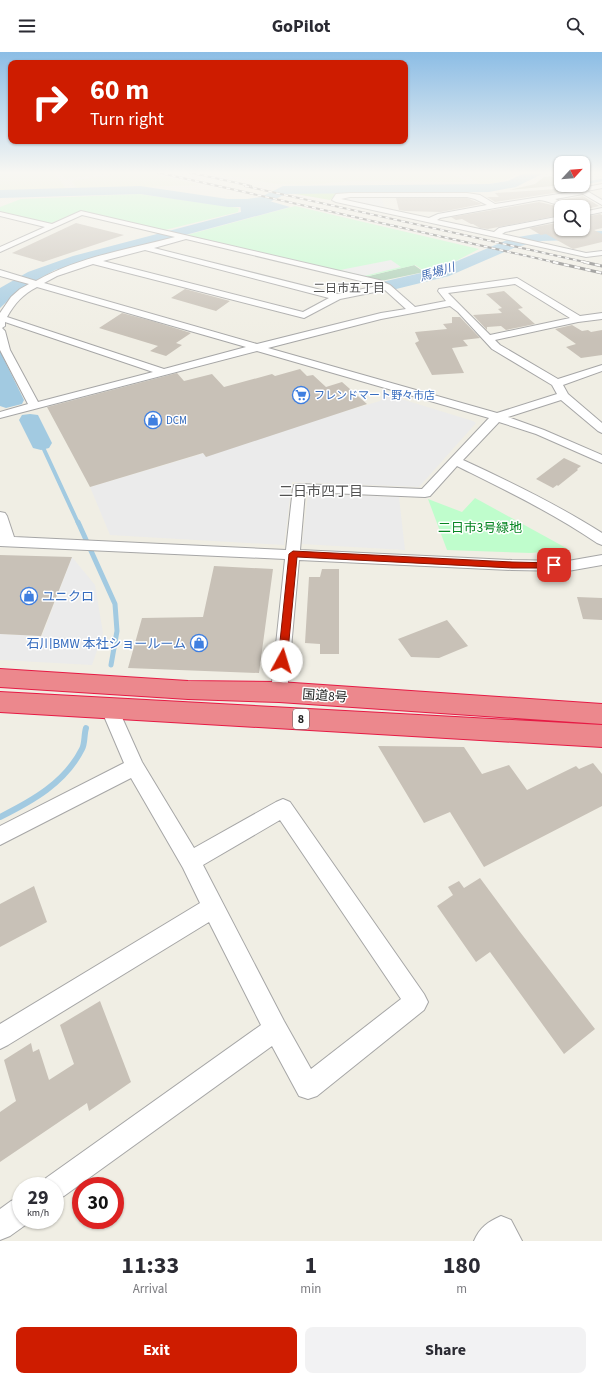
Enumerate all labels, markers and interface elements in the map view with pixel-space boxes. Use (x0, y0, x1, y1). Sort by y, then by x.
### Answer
text: GoPilot (272, 14, 330, 39)
icon: menu (16, 15, 38, 37)
icon: search (564, 15, 586, 37)
text: 60 m (90, 70, 149, 110)
icon: right (24, 76, 76, 128)
text: Turn right (90, 107, 164, 132)
north arrow (554, 156, 590, 192)
map controls (554, 156, 590, 236)
button: search (554, 200, 590, 236)
water label: 馬場川 (417, 259, 459, 286)
district label: 二日市五丁目 (313, 280, 385, 297)
supermarket icon: フレンドマート野々市店 (291, 385, 311, 405)
place label: フレンドマート野々市店 (314, 388, 435, 403)
shop icon: DCM (143, 410, 163, 430)
place label: DCM (166, 413, 187, 428)
district label: 二日市四丁目 (279, 482, 363, 502)
park label: 二日市3号緑地 (438, 519, 522, 537)
pin (537, 548, 571, 582)
icon: arrive (543, 554, 565, 576)
shop icon: ユニクロ (19, 586, 39, 606)
place label: ユニクロ (42, 588, 94, 606)
shop icon: 石川BMW 本社ショールーム (189, 633, 209, 653)
place label: 石川BMW 本社ショールーム (26, 635, 186, 653)
position arrow (261, 640, 303, 682)
street label: 国道8号 (302, 685, 348, 707)
road number: 8 (293, 709, 309, 729)
speed limit sign: 30 (72, 1177, 124, 1229)
text: 29 (27, 1184, 49, 1212)
text: km/h (27, 1206, 49, 1220)
text: 11:33 (121, 1248, 179, 1283)
text: 1 (305, 1248, 317, 1283)
text: 180 (443, 1248, 481, 1283)
text: Arrival (133, 1280, 168, 1298)
text: min (300, 1280, 321, 1298)
text: m (456, 1280, 467, 1298)
button: Exit (16, 1327, 297, 1373)
button: Share (305, 1327, 586, 1373)

